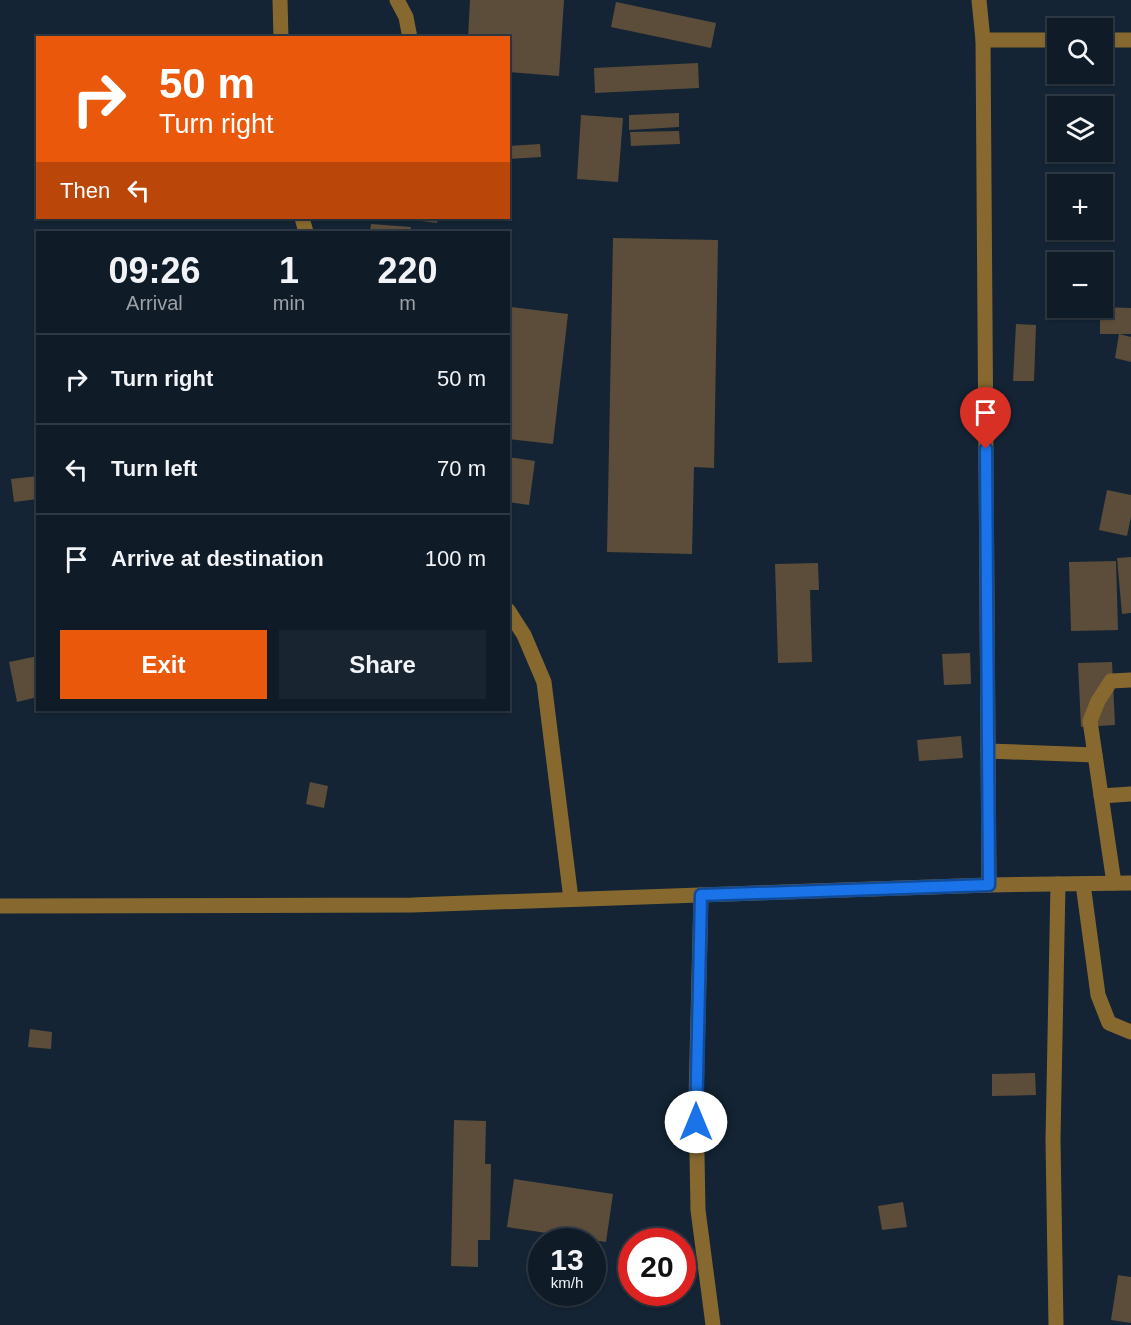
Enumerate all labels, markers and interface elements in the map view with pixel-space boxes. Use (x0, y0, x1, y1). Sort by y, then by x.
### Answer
map controls (1047, 18, 1113, 318)
button: search (1047, 18, 1113, 84)
icon: right (60, 60, 138, 138)
text: 50 m (159, 60, 255, 107)
button: layers (1047, 96, 1113, 162)
text: Turn right (159, 109, 274, 139)
icon: left (122, 174, 155, 207)
button: + (1047, 174, 1113, 240)
text: Then (60, 178, 110, 203)
text: 09:26 (108, 250, 200, 291)
text: 1 (279, 250, 299, 291)
text: 220 (377, 250, 438, 291)
button: − (1047, 252, 1113, 318)
text: Arrival (126, 292, 183, 314)
text: min (273, 292, 305, 314)
text: m (399, 292, 416, 314)
icon: right (60, 363, 93, 396)
text: Turn right (111, 366, 213, 391)
text: 50 m (437, 366, 486, 391)
pin (960, 387, 1011, 449)
icon: arrive (969, 396, 1002, 429)
icon: left (60, 453, 93, 486)
text: Turn left (111, 456, 197, 481)
text: 70 m (437, 456, 486, 481)
icon: arrive (60, 543, 93, 576)
text: Arrive at destination (111, 546, 324, 571)
text: 100 m (425, 546, 486, 571)
button: Exit (60, 630, 267, 699)
button: Share (279, 630, 486, 699)
position arrow (664, 1090, 728, 1154)
speed limit sign: 20 (618, 1228, 696, 1306)
text: 13 (550, 1243, 584, 1276)
text: km/h (551, 1274, 583, 1291)

